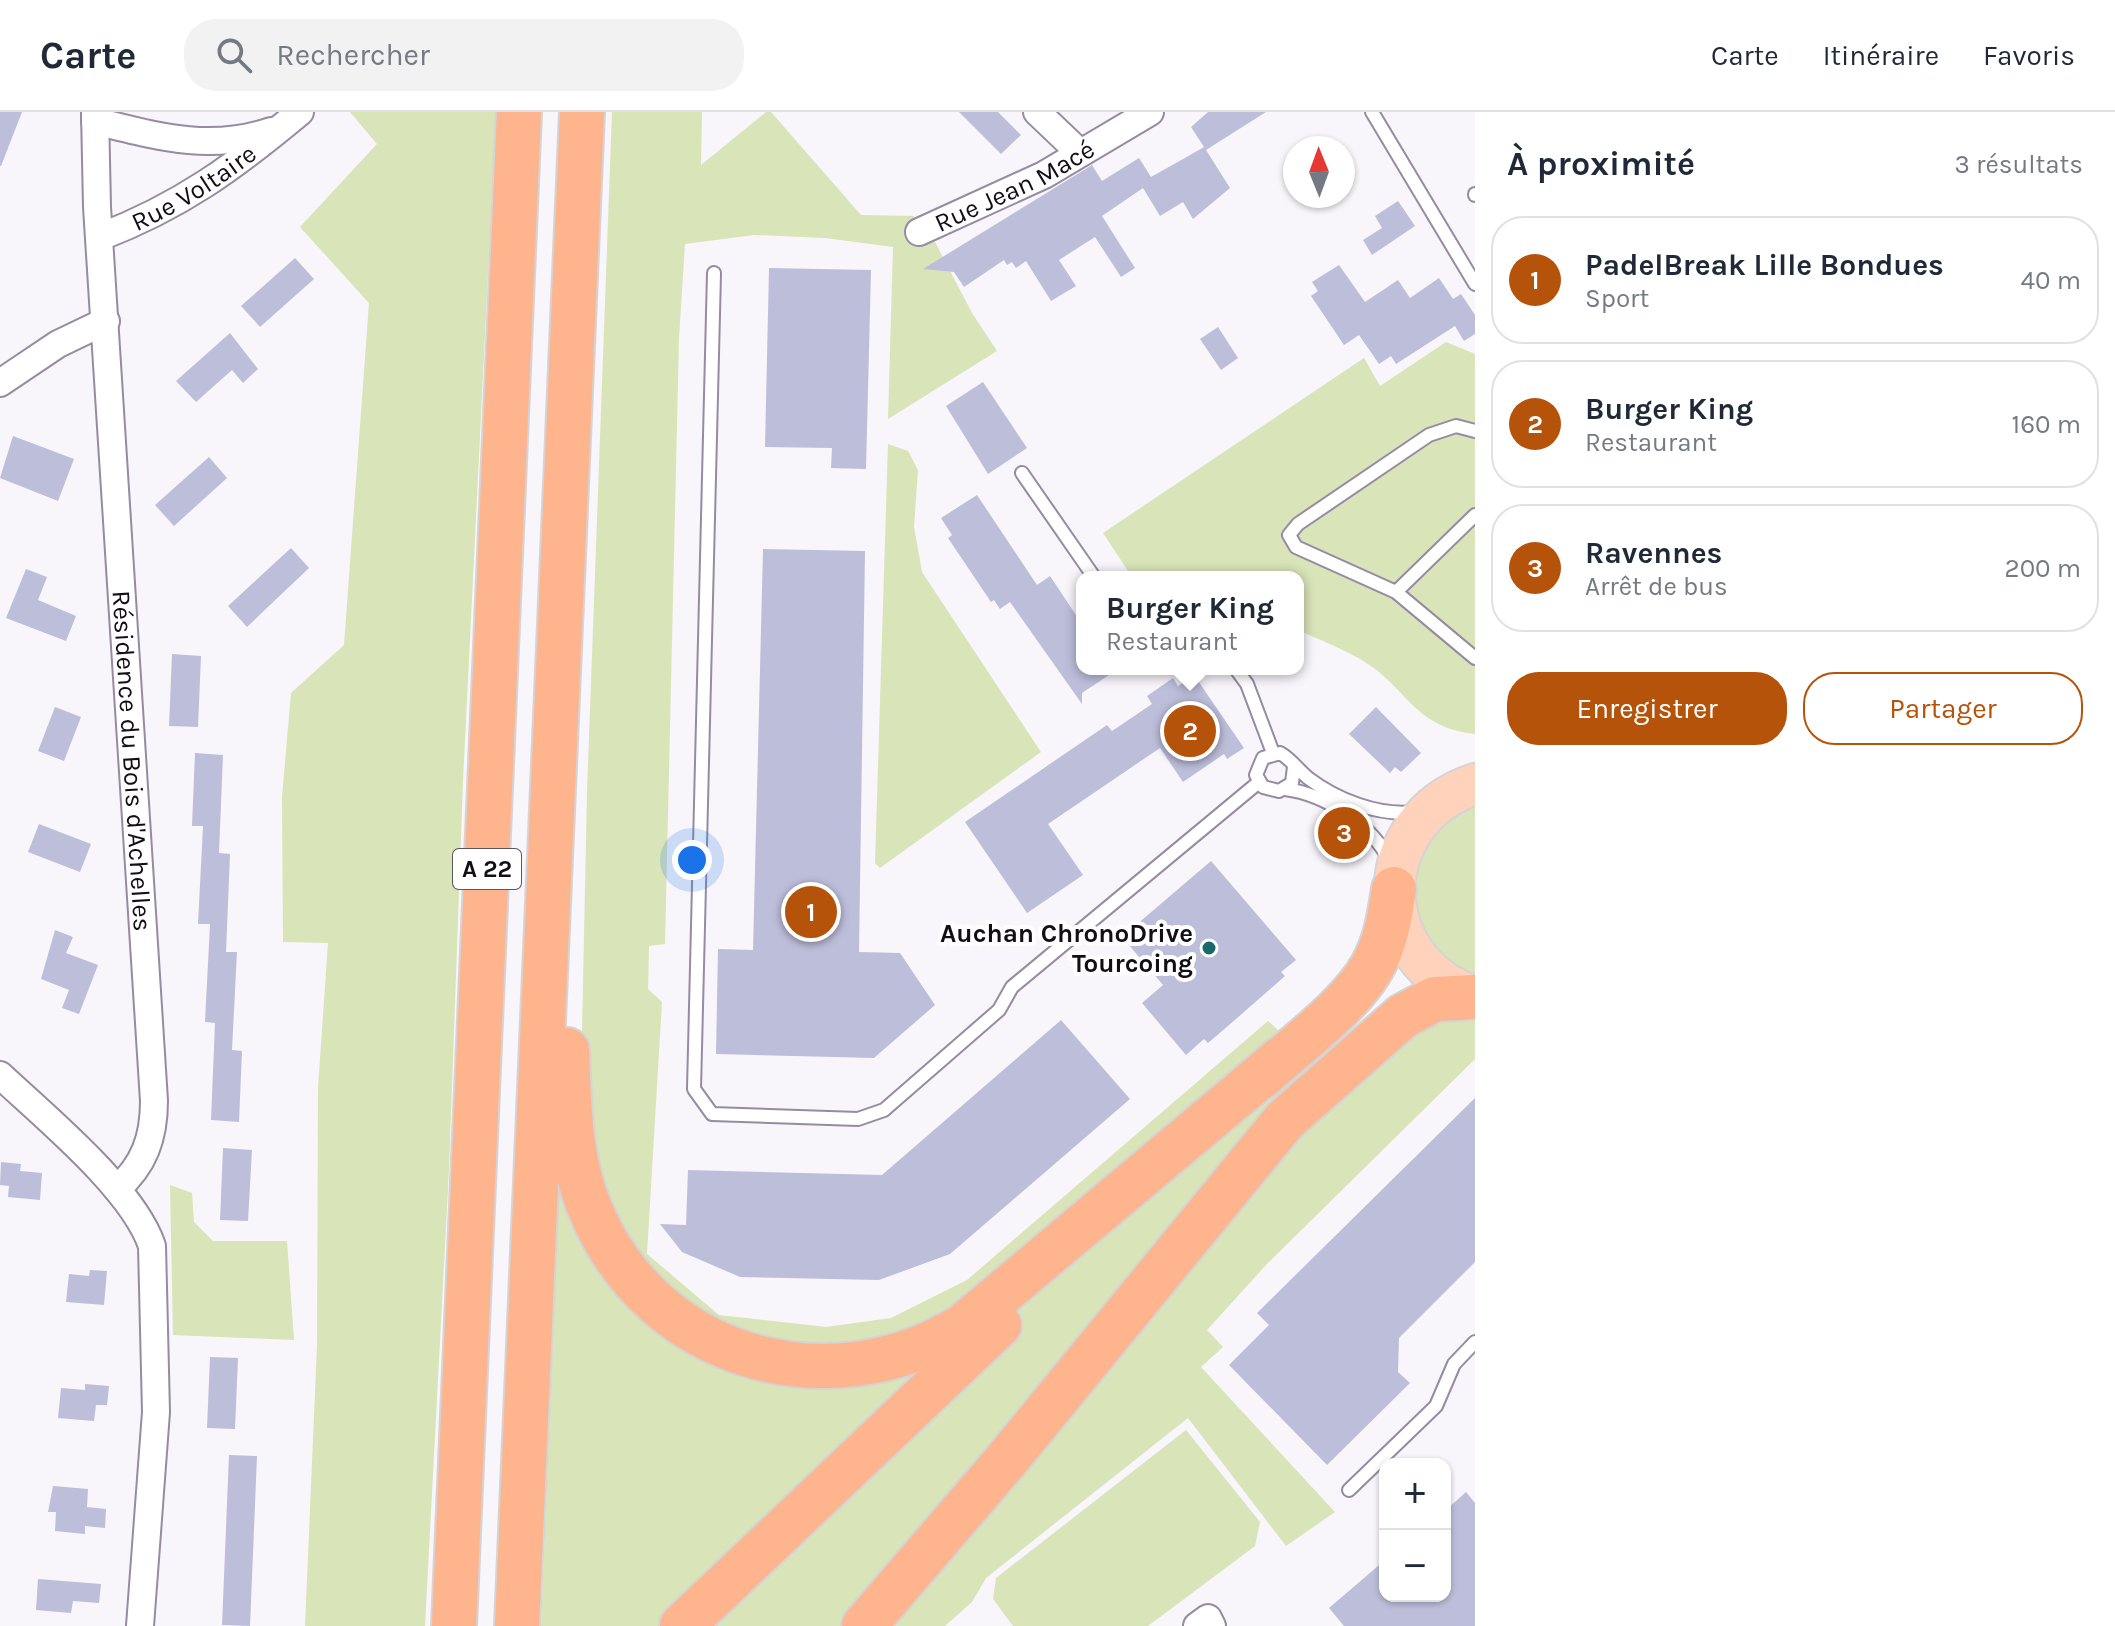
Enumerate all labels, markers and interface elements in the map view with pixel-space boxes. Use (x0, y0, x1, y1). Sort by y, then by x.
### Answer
search box (184, 19, 744, 91)
text: Carte (40, 33, 136, 78)
icon: search (212, 33, 256, 77)
text: Rechercher (276, 37, 430, 73)
text: Carte (1711, 39, 1779, 72)
text: Itinéraire (1823, 39, 1939, 72)
text: Favoris (1983, 39, 2075, 72)
street label: Rue Jean Macé (930, 133, 1100, 238)
north arrow (1283, 136, 1355, 208)
street label: Rue Voltaire (126, 138, 262, 237)
text: À proximité (1507, 144, 1695, 184)
text: 3 résultats (1955, 149, 2083, 180)
text: PadelBreak Lille Bondues (1585, 247, 1944, 283)
text: 1 (1530, 265, 1540, 296)
text: 40 m (2021, 265, 2081, 296)
text: Sport (1585, 283, 1649, 314)
text: Burger King (1585, 391, 1753, 427)
text: 2 (1527, 409, 1543, 440)
text: 160 m (2012, 409, 2081, 440)
text: Restaurant (1585, 427, 1717, 458)
text: Ravennes (1585, 535, 1722, 571)
text: 3 (1527, 553, 1543, 584)
text: 200 m (2005, 553, 2081, 584)
popup (1076, 571, 1304, 675)
text: Arrêt de bus (1585, 571, 1728, 602)
street label: Résidence du Bois d'Achelles (106, 589, 159, 932)
text: Burger King (1106, 590, 1274, 626)
text: Restaurant (1106, 626, 1238, 657)
button: Enregistrer (1507, 672, 1787, 745)
button: Partager (1803, 672, 2083, 745)
pin: 2 (1164, 701, 1216, 761)
pin: 3 (1318, 803, 1370, 863)
your location (672, 840, 712, 880)
road number: A 22 (453, 849, 521, 889)
pin: 1 (785, 882, 837, 942)
place label: Auchan ChronoDrive Tourcoing (940, 918, 1193, 979)
marker: Auchan ChronoDrive Tourcoing (1200, 939, 1218, 957)
map controls (1379, 1458, 1451, 1602)
button: + (1379, 1458, 1451, 1530)
button: − (1379, 1530, 1451, 1602)

